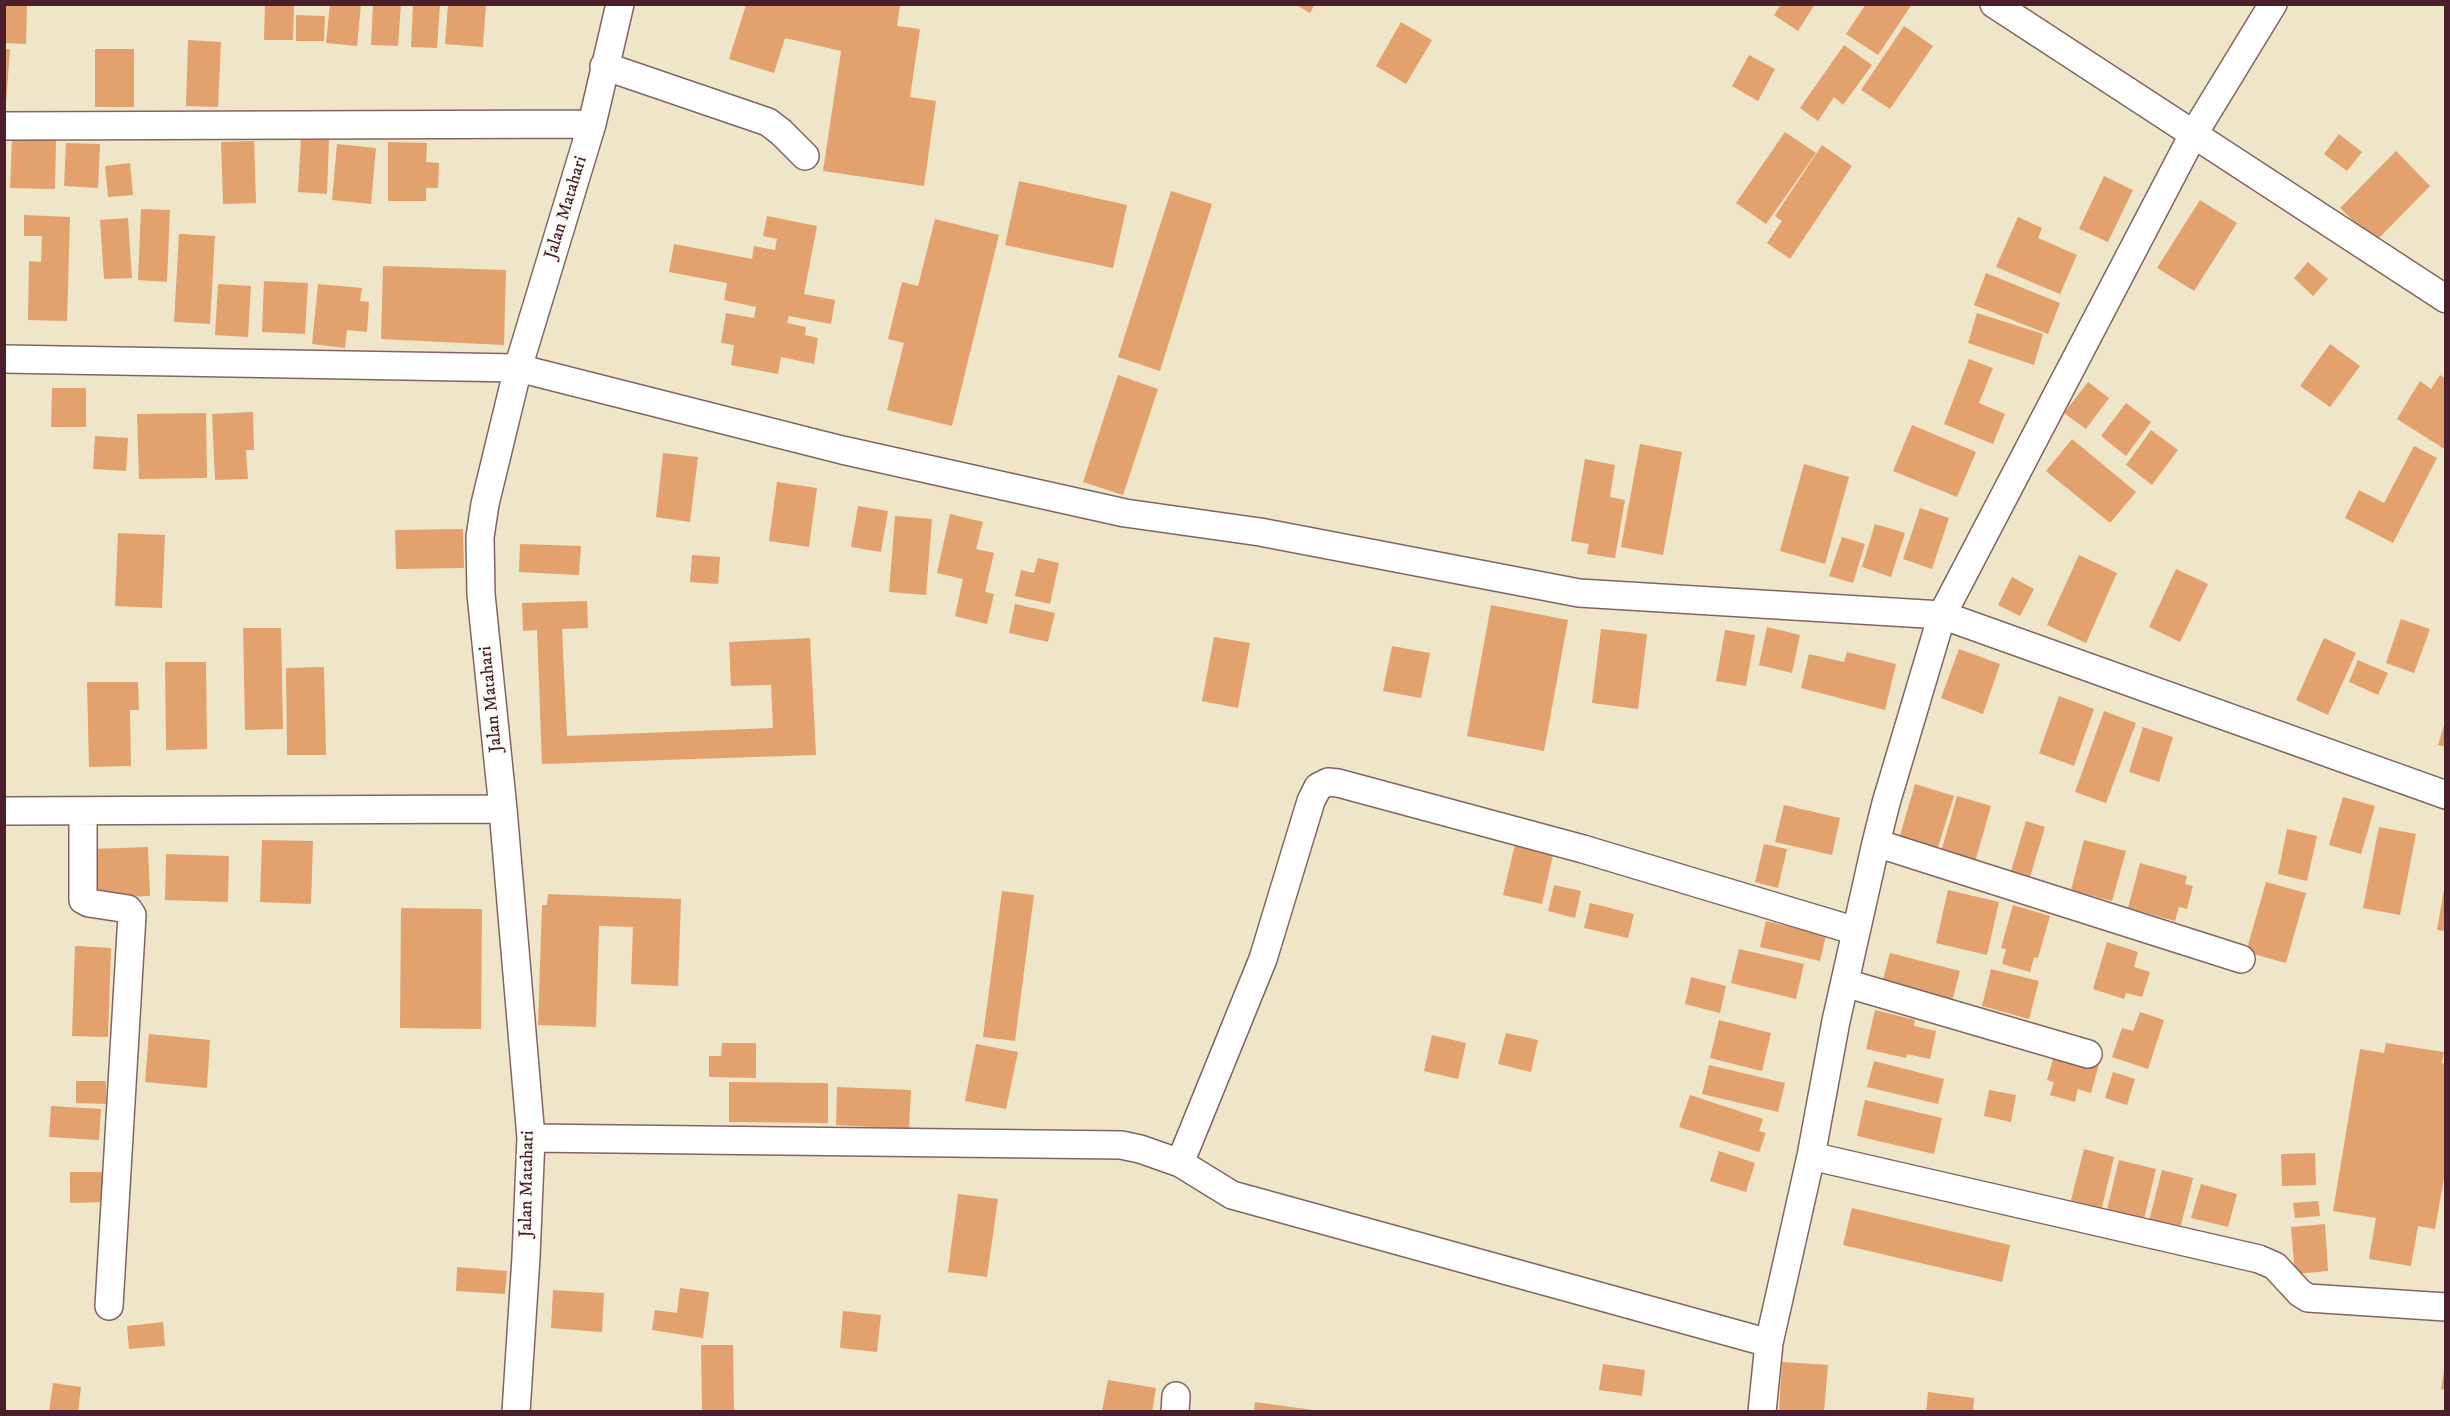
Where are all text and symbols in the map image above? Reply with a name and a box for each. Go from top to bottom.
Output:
street label: Jalan Matahari [541,154,593,262]
street label: Jalan Matahari [476,645,508,753]
street label: Jalan Matahari [516,1130,540,1238]

